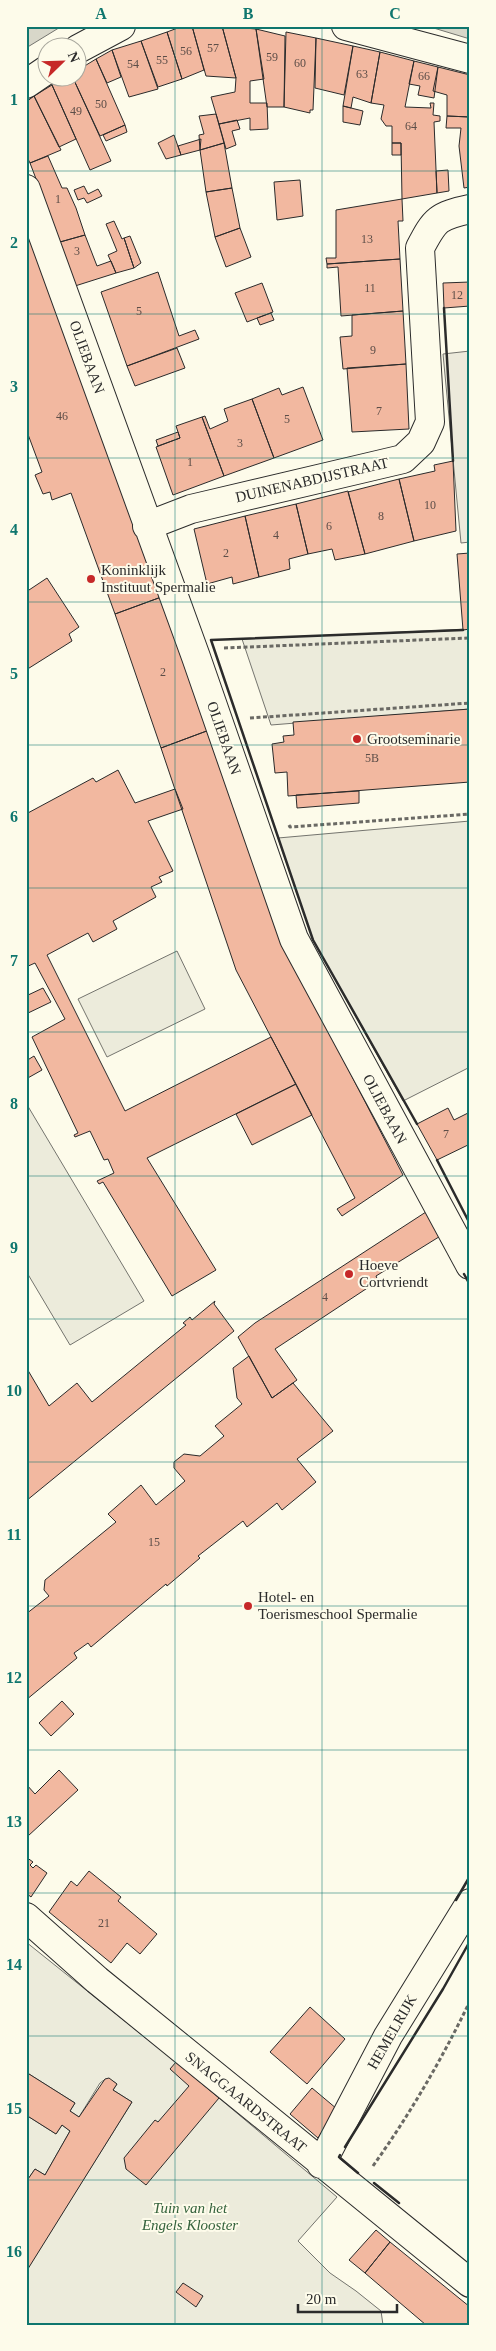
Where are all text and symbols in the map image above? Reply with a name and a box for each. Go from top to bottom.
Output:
text: A [95,5,107,22]
text: B [243,5,254,22]
text: C [389,5,401,22]
north arrow [38,38,88,88]
house number: 57 [207,41,219,55]
house number: 56 [180,44,192,58]
text: N [65,50,82,65]
house number: 59 [266,50,278,64]
house number: 55 [156,53,168,67]
house number: 60 [294,56,306,70]
house number: 54 [127,57,139,71]
house number: 63 [356,67,368,81]
house number: 66 [418,69,430,83]
text: 1 [10,91,18,108]
house number: 50 [95,97,107,111]
house number: 49 [70,104,82,118]
house number: 64 [405,119,417,133]
house number: 1 [55,192,61,206]
house number: 13 [361,232,373,246]
text: 2 [10,234,18,251]
house number: 3 [74,244,80,258]
house number: 11 [364,281,376,295]
house number: 12 [451,288,463,302]
house number: 5 [136,304,142,318]
street label: OLIEBAAN [66,318,108,396]
house number: 9 [370,343,376,357]
text: 3 [10,378,18,395]
house number: 7 [376,404,382,418]
house number: 46 [56,409,68,423]
house number: 5 [284,412,290,426]
house number: 3 [237,436,243,450]
house number: 1 [187,455,193,469]
street label: DUINENABDIJSTRAAT [234,455,390,505]
house number: 10 [424,498,436,512]
house number: 8 [378,509,384,523]
house number: 6 [326,519,332,533]
text: 4 [10,521,18,538]
house number: 4 [273,528,279,542]
house number: 2 [223,546,229,560]
place label: Koninklijk Instituut Spermalie [101,562,216,595]
marker: Koninklijk Instituut Spermalie [85,573,97,585]
text: 5 [10,665,18,682]
house number: 2 [160,665,166,679]
street label: OLIEBAAN [204,699,244,777]
place label: Grootseminarie [367,731,461,747]
marker: Grootseminarie [351,733,363,745]
house number: 5B [365,751,379,765]
text: 6 [10,808,18,825]
text: 7 [10,952,18,969]
street label: OLIEBAAN [360,1071,410,1147]
text: 8 [10,1095,18,1112]
house number: 7 [443,1127,449,1141]
text: 9 [10,1239,18,1256]
place label: Hoeve Cortvriendt [359,1257,429,1290]
marker: Hoeve Cortvriendt [343,1268,355,1280]
house number: 4 [322,1290,328,1304]
text: 10 [6,1382,22,1399]
text: 11 [6,1526,22,1543]
house number: 15 [148,1535,160,1549]
place label: Hotel- en Toerismeschool Spermalie [258,1589,418,1622]
marker: Hotel- en Toerismeschool Spermalie [242,1600,254,1612]
text: 12 [6,1669,22,1686]
text: 13 [6,1813,22,1830]
house number: 21 [98,1916,110,1930]
text: 14 [6,1956,22,1973]
street label: HEMELRIJK [364,1992,420,2072]
street label: SNAGGAARDSTRAAT [182,2048,310,2156]
text: 15 [6,2100,22,2117]
park label: Tuin van het Engels Klooster [141,2200,238,2233]
text: 16 [6,2243,22,2260]
scale bar [298,2281,397,2313]
text: 20 m [306,2291,337,2307]

